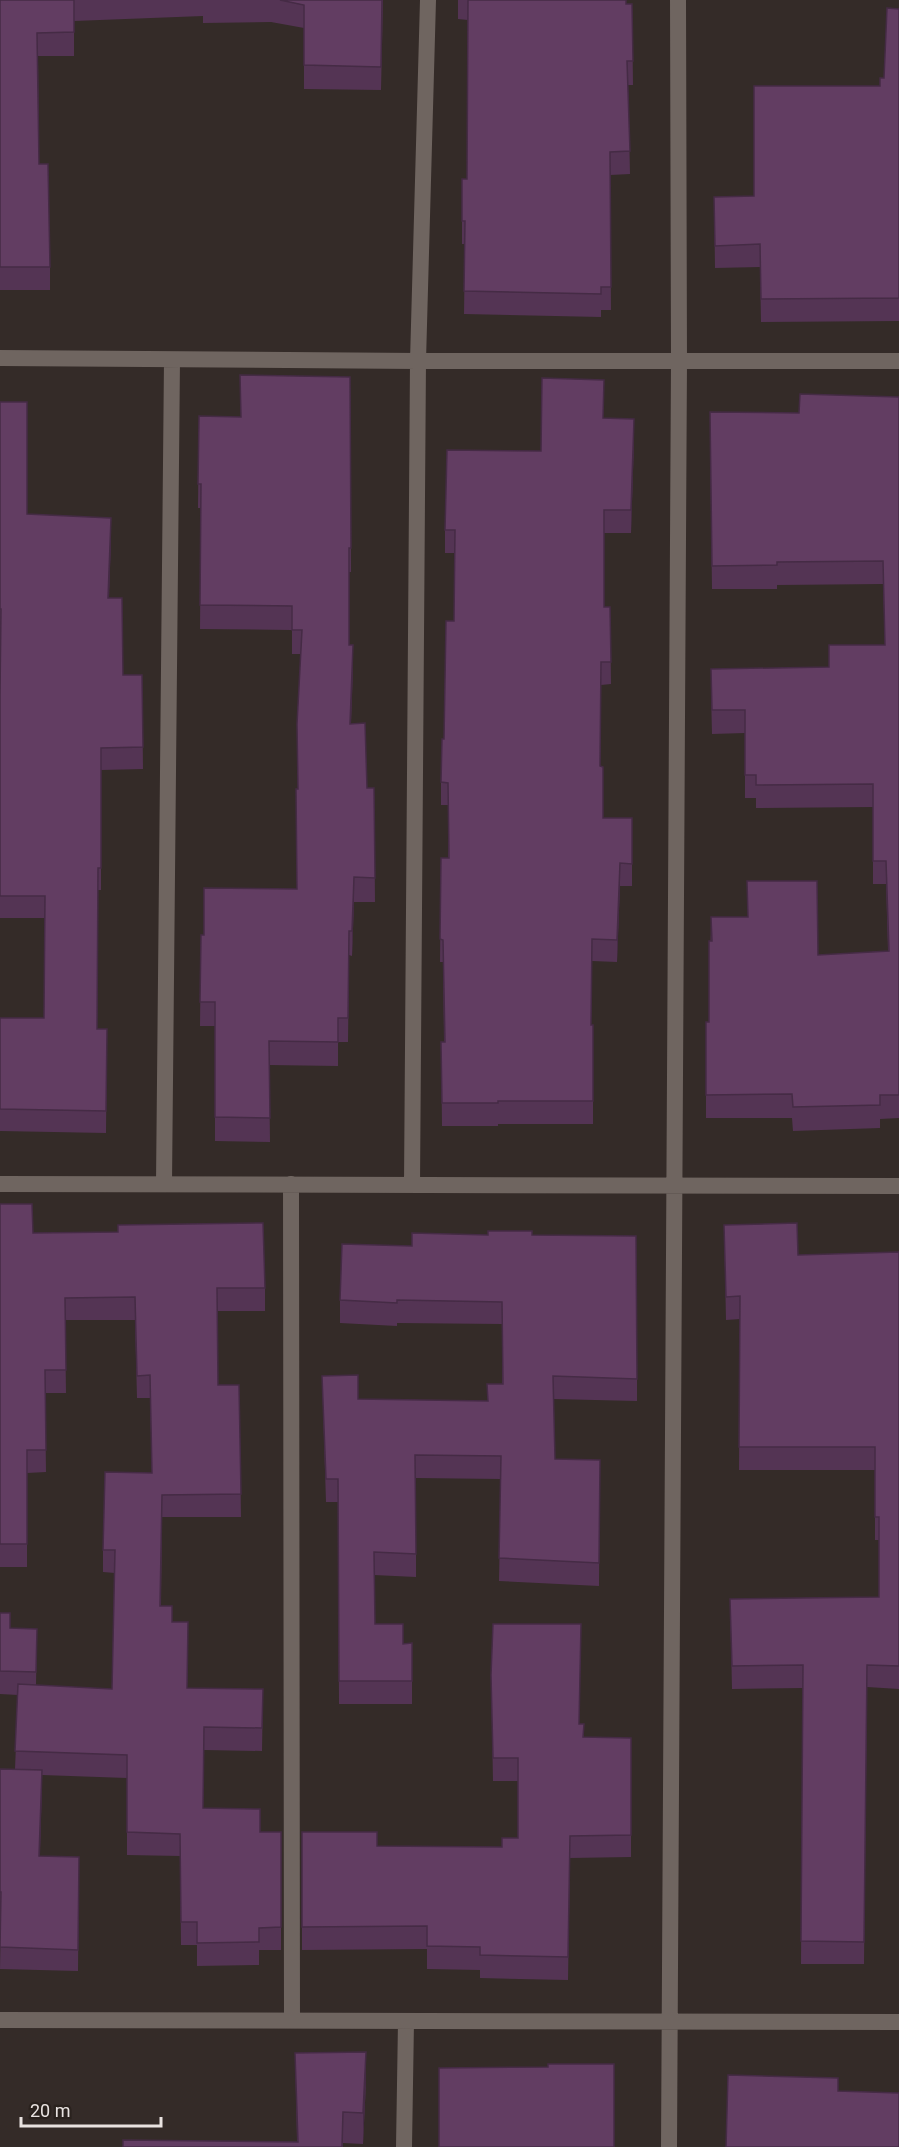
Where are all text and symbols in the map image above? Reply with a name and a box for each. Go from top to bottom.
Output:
scale bar [21,2090,160,2128]
text: 20 m [30,2100,70,2121]

